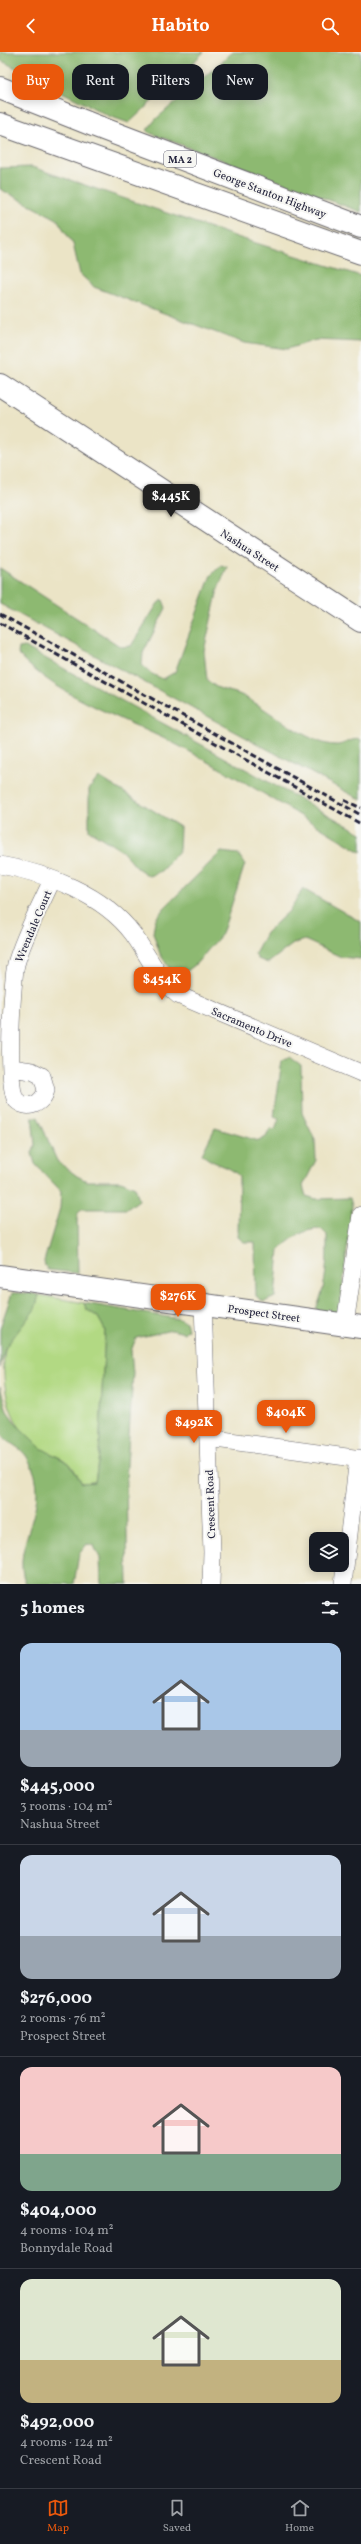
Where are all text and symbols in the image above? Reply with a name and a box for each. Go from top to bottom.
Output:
text: Habito [152,14,209,39]
icon: back [20,15,42,37]
icon: search [319,15,341,37]
chip: Buy [12,64,64,100]
chip: Rent [72,64,129,100]
chip: Filters [137,64,204,100]
chip: New [212,64,268,100]
road number: MA 2 [164,151,196,167]
street label: George Stanton Highway [211,166,328,223]
pin: $445K [143,484,199,518]
text: $445K [152,488,190,506]
street label: Nashua Street [217,527,282,576]
street label: Wrendale Court [12,888,56,965]
pin: $454K [134,967,190,1001]
text: $454K [143,971,181,989]
street label: Sacramento Drive [209,1005,294,1052]
pin: $276K [150,1284,206,1318]
text: $276K [160,1288,196,1306]
street label: Prospect Street [227,1302,301,1327]
pin: $404K [258,1400,314,1434]
text: $404K [266,1404,306,1422]
pin: $492K [166,1410,222,1444]
text: $492K [175,1414,213,1432]
street label: Crescent Road [203,1469,220,1539]
map controls [309,1532,349,1572]
button: layers [309,1532,349,1572]
text: 5 homes [20,1597,85,1620]
icon: filters [319,1597,341,1619]
icon: home [145,1669,217,1741]
text: $445,000 [20,1775,95,1798]
text: 3 rooms · 104 m² [20,1798,113,1816]
text: Nashua Street [20,1816,100,1834]
icon: home [145,1881,217,1953]
text: $276,000 [20,1987,92,2010]
text: 2 rooms · 76 m² [20,2010,105,2028]
text: Prospect Street [20,2028,106,2046]
icon: home [145,2093,217,2165]
text: $404,000 [20,2199,97,2222]
text: 4 rooms · 104 m² [20,2222,114,2240]
text: Bonnydale Road [20,2240,113,2258]
icon: home [145,2305,217,2377]
text: $492,000 [20,2411,94,2434]
text: 4 rooms · 124 m² [20,2434,113,2452]
text: Crescent Road [20,2452,102,2470]
tab: Map [47,2497,69,2536]
tab: Saved [163,2497,191,2536]
tab: Home [285,2497,314,2536]

